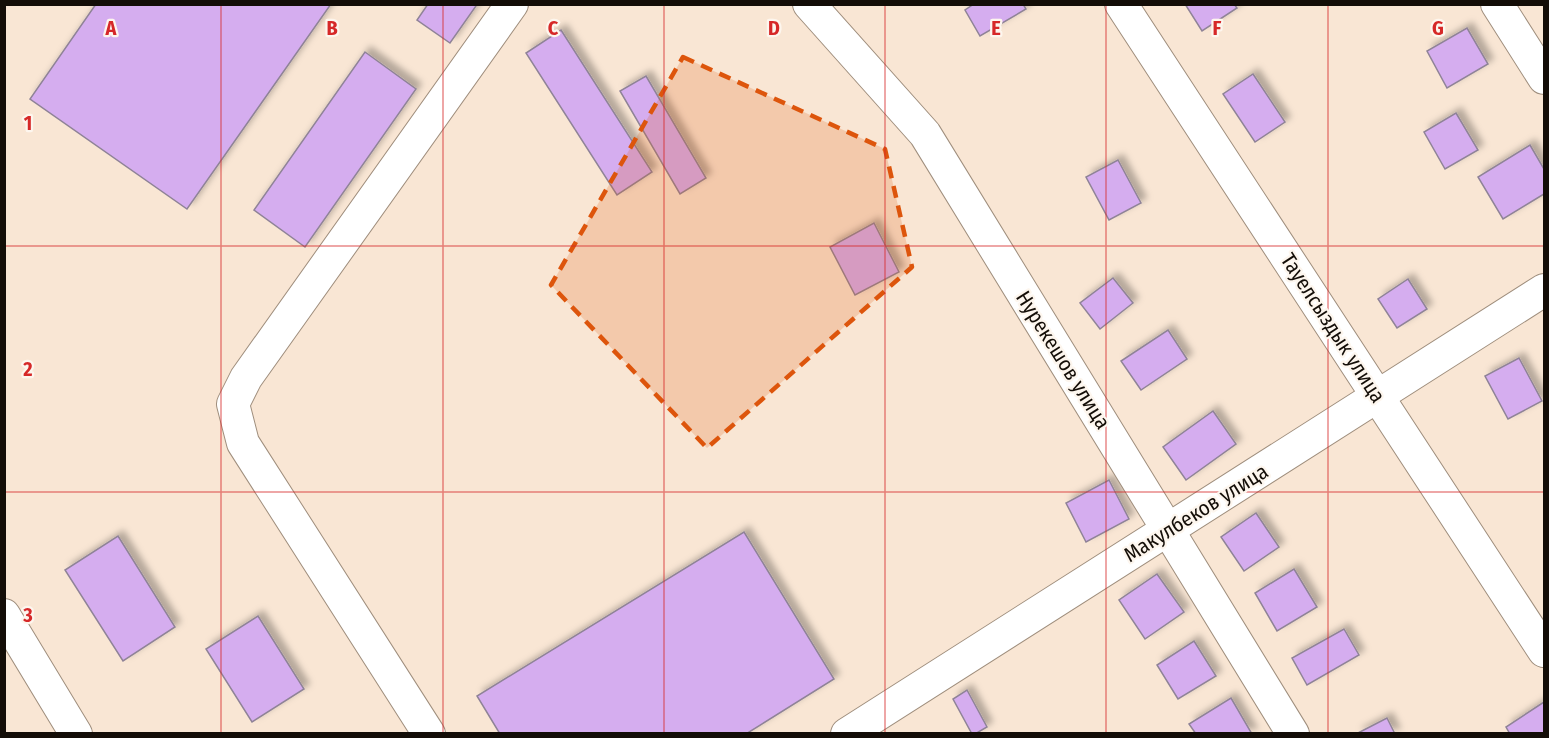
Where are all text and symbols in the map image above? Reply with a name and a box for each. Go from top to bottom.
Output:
text: A [105,16,118,40]
text: B [326,16,338,40]
text: C [548,16,559,40]
text: D [768,16,780,40]
text: E [991,16,1001,40]
text: F [1213,16,1222,40]
text: G [1432,16,1444,40]
text: 1 [24,111,32,135]
street label: Тауелсыздык улица [1275,248,1391,408]
street label: Нурекешов улица [1010,286,1116,434]
text: 2 [22,357,33,381]
street label: Макулбеков улица [1119,458,1273,568]
text: 3 [22,603,33,627]

